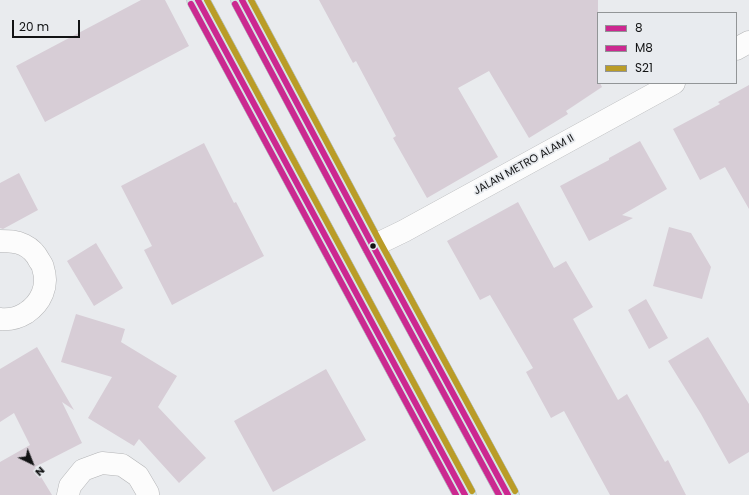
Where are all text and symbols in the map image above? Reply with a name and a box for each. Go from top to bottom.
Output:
scale bar [14,12,82,38]
legend [597,12,737,84]
text: 20 m [19,18,49,35]
text: 8 [635,19,643,36]
text: M8 [635,39,653,56]
text: S21 [635,59,653,76]
street label: JALAN METRO ALAM II [471,132,577,198]
unlabelled marker [368,241,378,251]
north arrow [12,443,52,483]
text: N [32,463,49,480]

